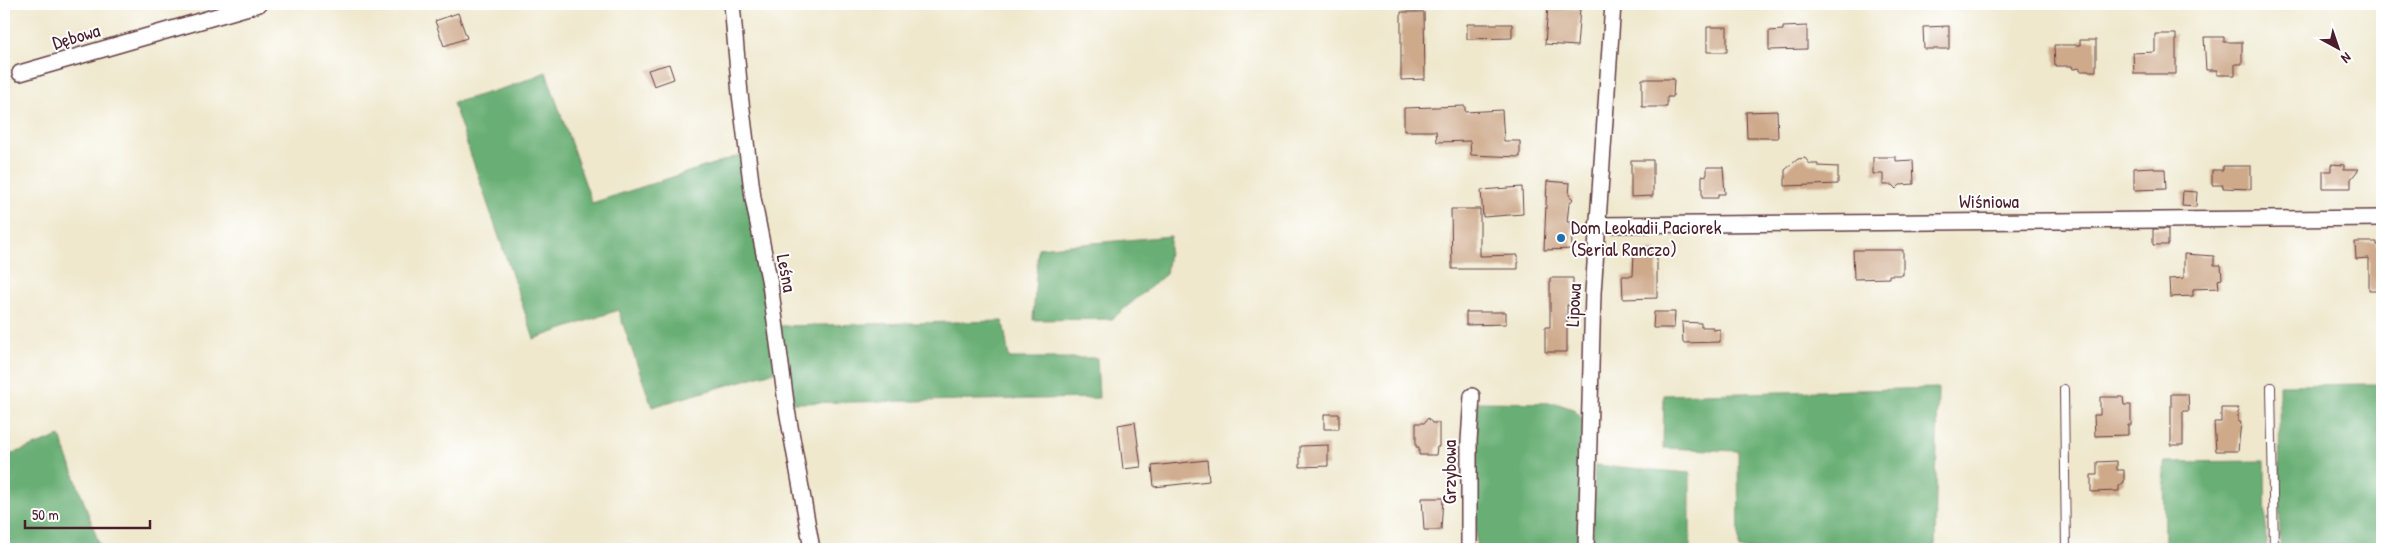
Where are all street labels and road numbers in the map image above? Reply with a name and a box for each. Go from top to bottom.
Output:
street label: Dębowa [49,17,103,55]
street label: Wiśniowa [1959,188,2020,214]
street label: Leśna [771,252,803,295]
street label: Lipowa [1559,282,1587,327]
street label: Grzybowa [1436,439,1462,504]

